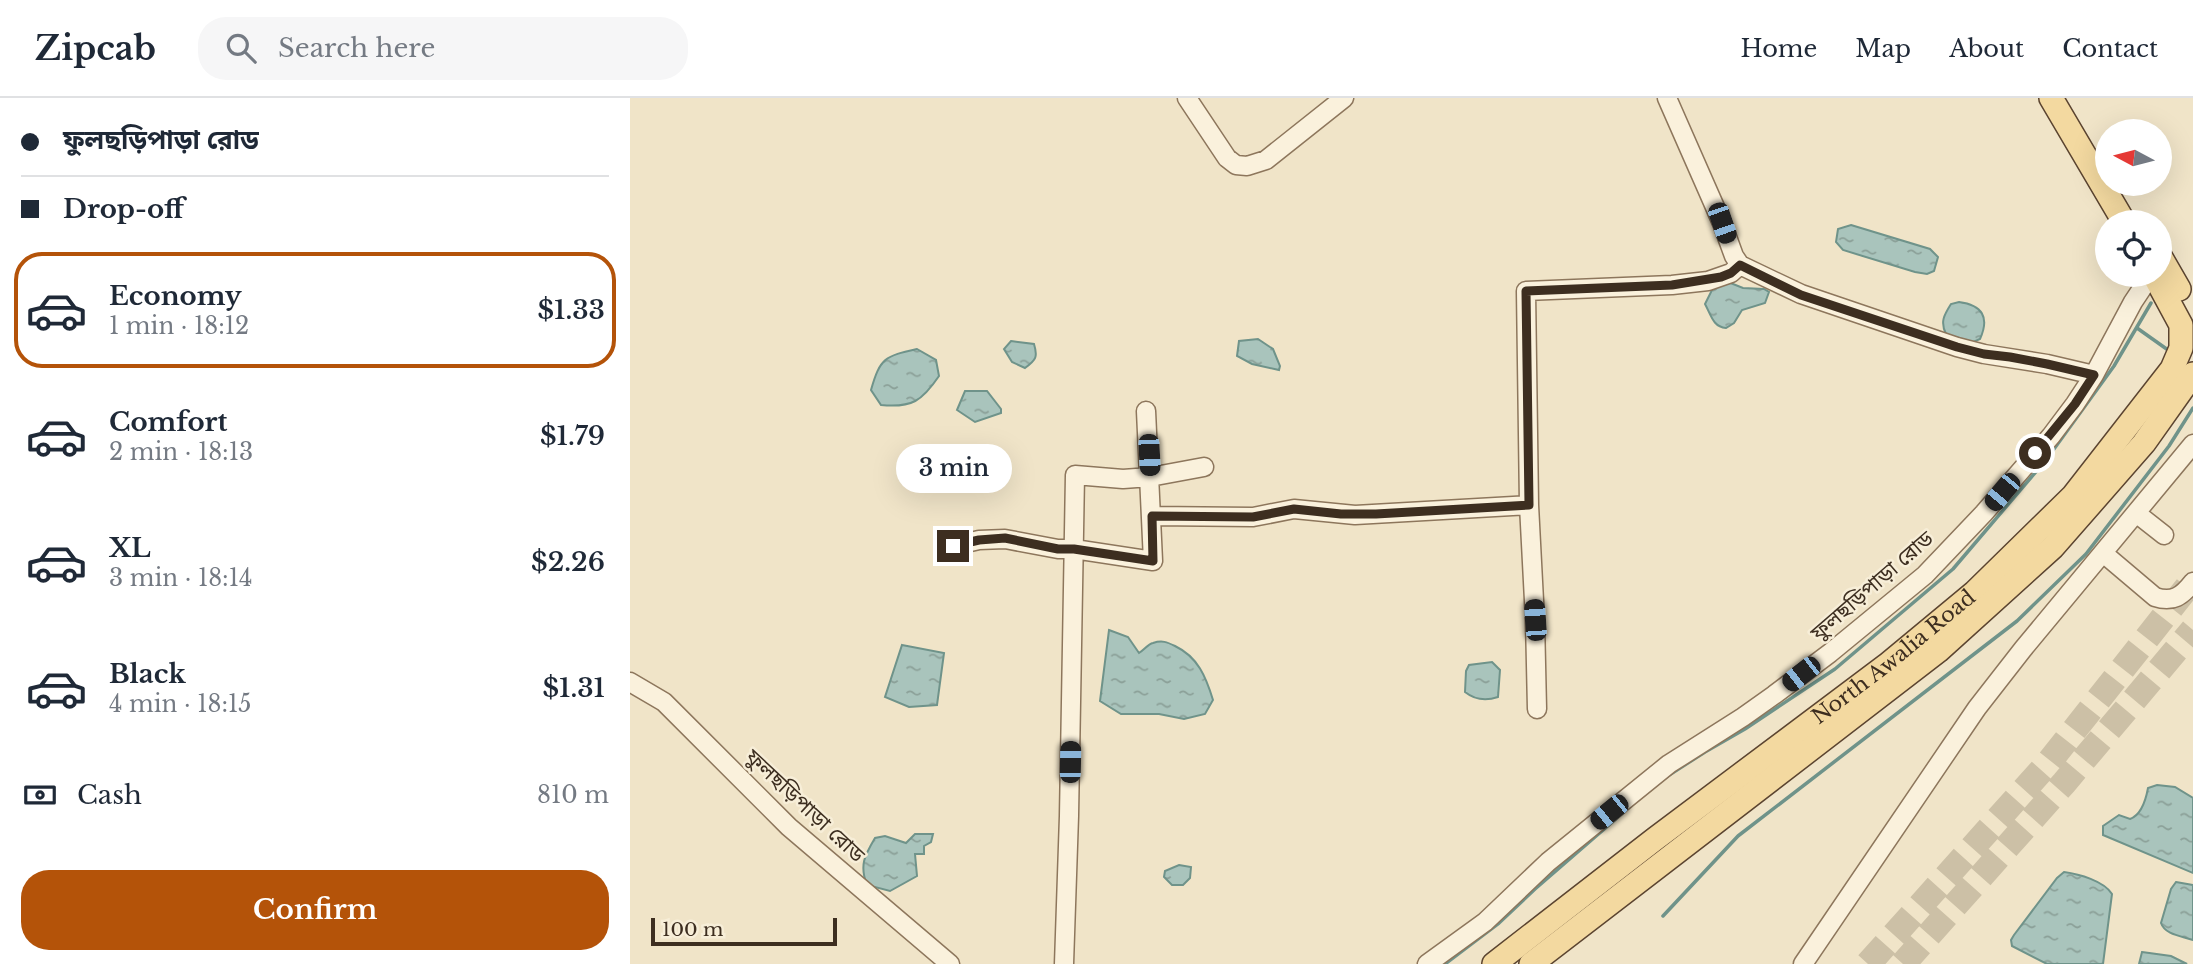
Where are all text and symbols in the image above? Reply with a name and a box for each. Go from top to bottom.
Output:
search box [198,17,688,80]
text: Zipcab [35,28,156,69]
icon: search [222,29,260,67]
text: Search here [278,32,435,64]
text: Home [1741,34,1817,63]
text: Map [1855,34,1911,63]
text: About [1949,34,2024,63]
text: Contact [2062,34,2158,63]
north arrow [2095,119,2172,196]
map controls [2095,119,2172,287]
text: ফুলছড়িপাড়া রোড [63,124,259,156]
text: Drop-off [63,193,184,225]
car [1706,200,1739,246]
button: locate [2095,210,2172,287]
icon: car [25,279,88,342]
text: Economy [109,280,242,312]
text: $1.33 [537,294,605,326]
text: 1 min · 18:12 [109,312,249,340]
icon: car [25,405,88,468]
text: Comfort [109,406,227,438]
text: $1.79 [540,420,605,452]
car [1138,433,1161,477]
route start [2019,437,2051,469]
text: 2 min · 18:13 [109,438,253,466]
callout: 3 min [895,444,1011,494]
text: 3 min [919,454,989,482]
car [1981,469,2024,515]
street label: ফুলছড়িপাড়া রোড [1805,525,1939,647]
route end [937,530,969,562]
icon: car [25,531,88,594]
text: XL [109,532,151,564]
text: $2.26 [531,546,605,578]
text: 3 min · 18:14 [109,564,252,592]
street label: North Awalia Road [1807,584,1981,730]
car [1524,598,1547,642]
car [1778,653,1825,695]
icon: car [25,657,88,720]
text: Black [109,658,186,690]
text: $1.31 [542,672,605,704]
text: 4 min · 18:15 [109,690,251,718]
car [1060,741,1081,783]
street label: ফুলছড়িপাড়া রোড [739,743,871,869]
icon: cash [21,776,59,814]
text: Cash [77,779,142,811]
text: 810 m [537,781,609,809]
car [1587,791,1632,833]
button: Confirm [21,870,609,950]
scale bar [651,915,836,947]
text: 100 m [662,918,723,941]

